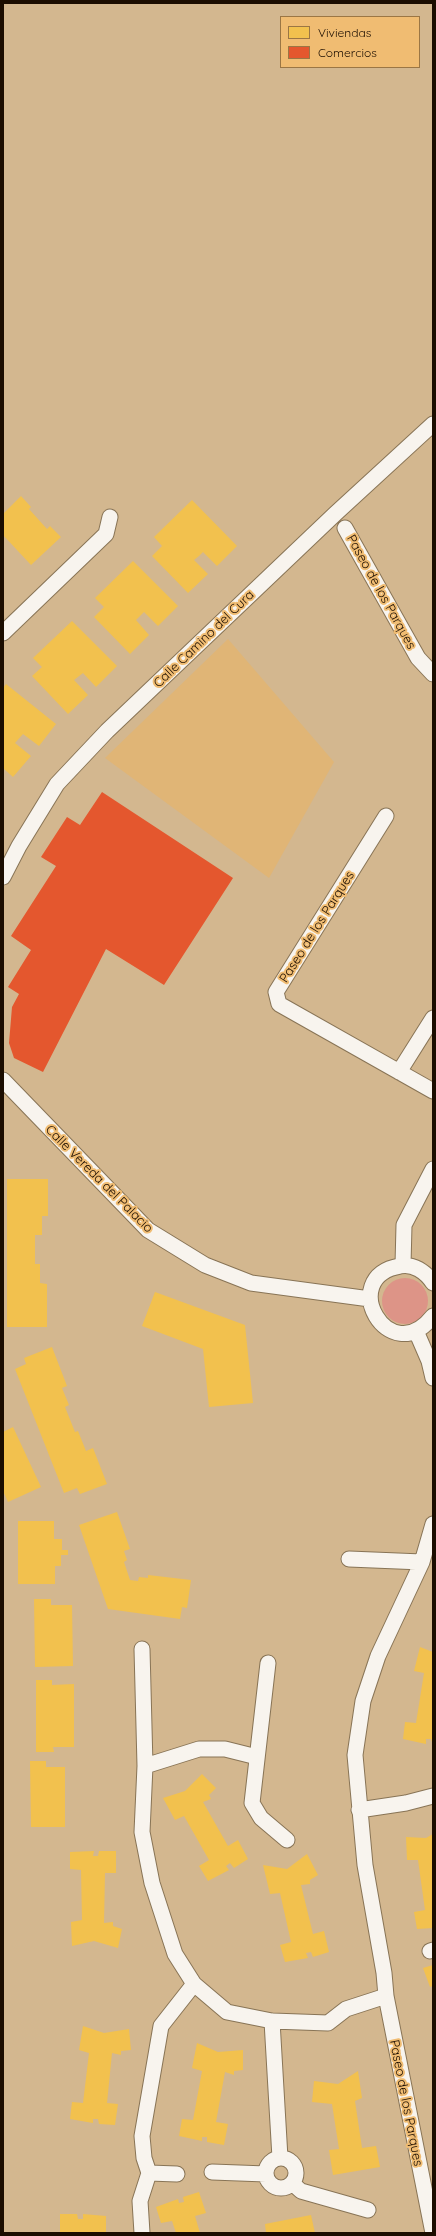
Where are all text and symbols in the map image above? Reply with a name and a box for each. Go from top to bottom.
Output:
legend [280,16,420,68]
text: Viviendas [318,25,371,40]
text: Comercios [318,45,377,60]
street label: Paseo de los Parques [343,532,419,652]
street label: Calle Camino del Cura [151,587,257,691]
street label: Paseo de los Parques [276,868,358,986]
street label: Calle Vereda del Palacio [42,1122,156,1236]
street label: Paseo de los Parques [386,2038,426,2168]

